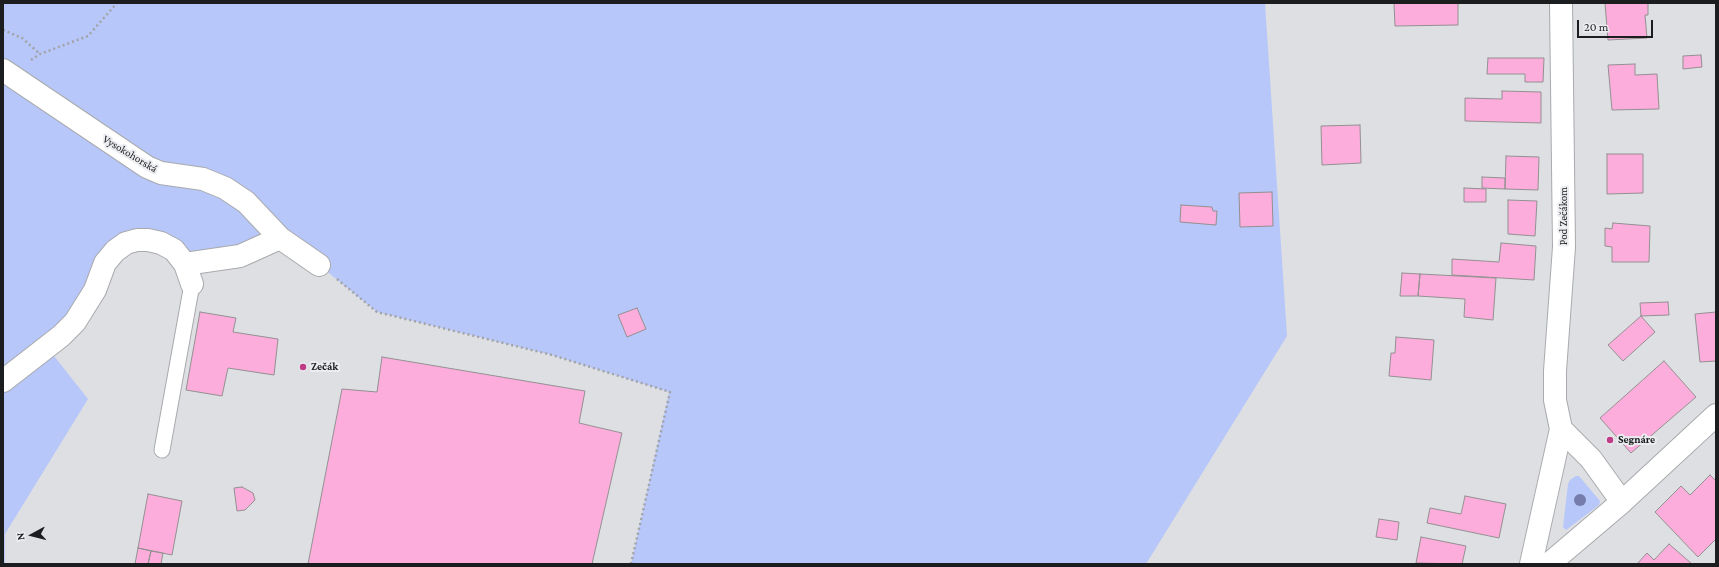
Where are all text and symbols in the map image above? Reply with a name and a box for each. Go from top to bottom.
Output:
scale bar [1579,12,1655,38]
text: 20 m [1584,20,1608,34]
street label: Vysokohorská [100,133,160,175]
street label: Pod Zečákom [1557,187,1571,245]
place label: Zečák [311,360,338,374]
marker: Zečák [298,362,308,372]
place label: Segnáre [1618,433,1655,447]
marker: Segnáre [1605,435,1615,445]
north arrow [12,515,52,555]
text: N [14,532,27,541]

